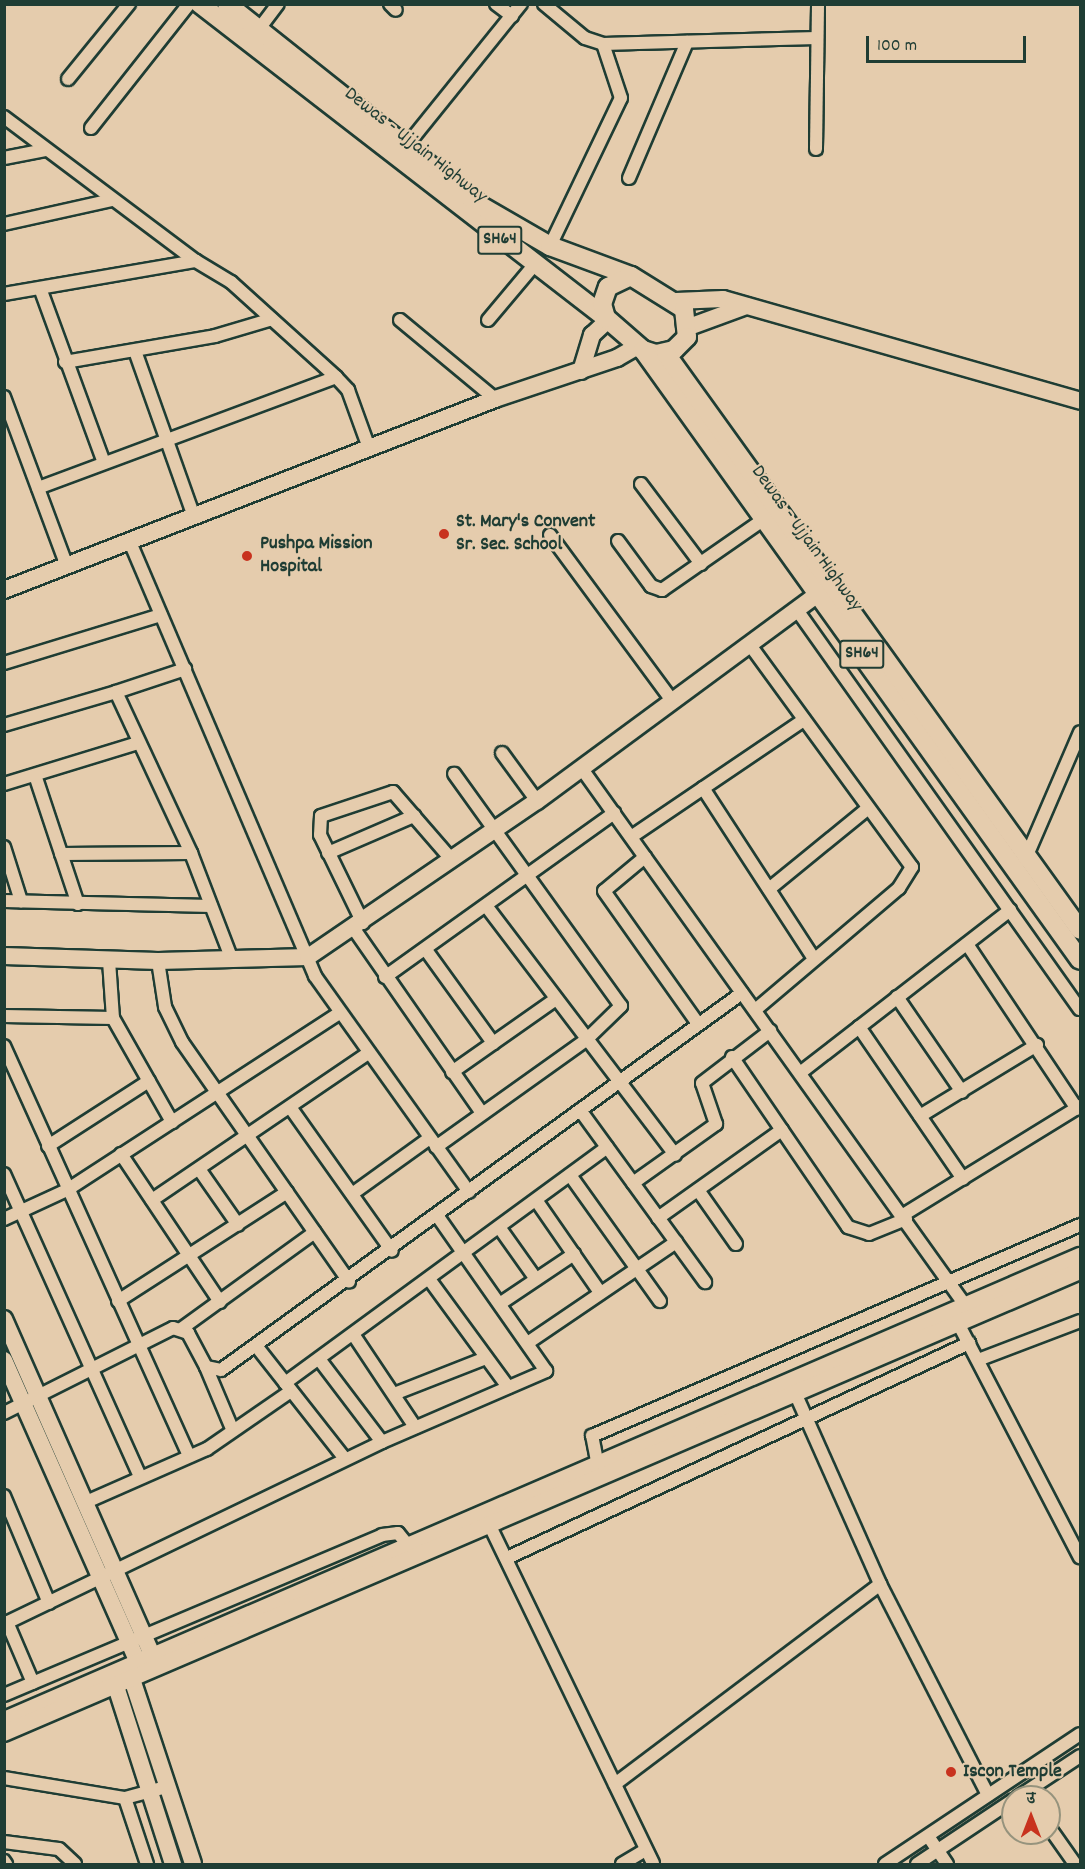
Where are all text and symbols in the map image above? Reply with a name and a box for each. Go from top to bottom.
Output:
scale bar [869,24,1030,62]
text: 100 m [877,34,917,59]
street label: Dewas - Ujjain Highway [339,83,491,209]
road number: SH64 [476,225,524,255]
street label: Dewas - Ujjain Highway [745,461,867,617]
place label: St. Mary's Convent Sr. Sec. School [456,510,595,557]
marker: St. Mary's Convent Sr. Sec. School [437,527,451,541]
place label: Pushpa Mission Hospital [260,532,372,579]
marker: Pushpa Mission Hospital [238,547,256,565]
road number: SH64 [838,639,886,669]
place label: Iscon Temple [963,1760,1062,1784]
marker: Iscon Temple [944,1765,958,1779]
north arrow [1001,1785,1061,1845]
text: उ [1026,1787,1036,1810]

